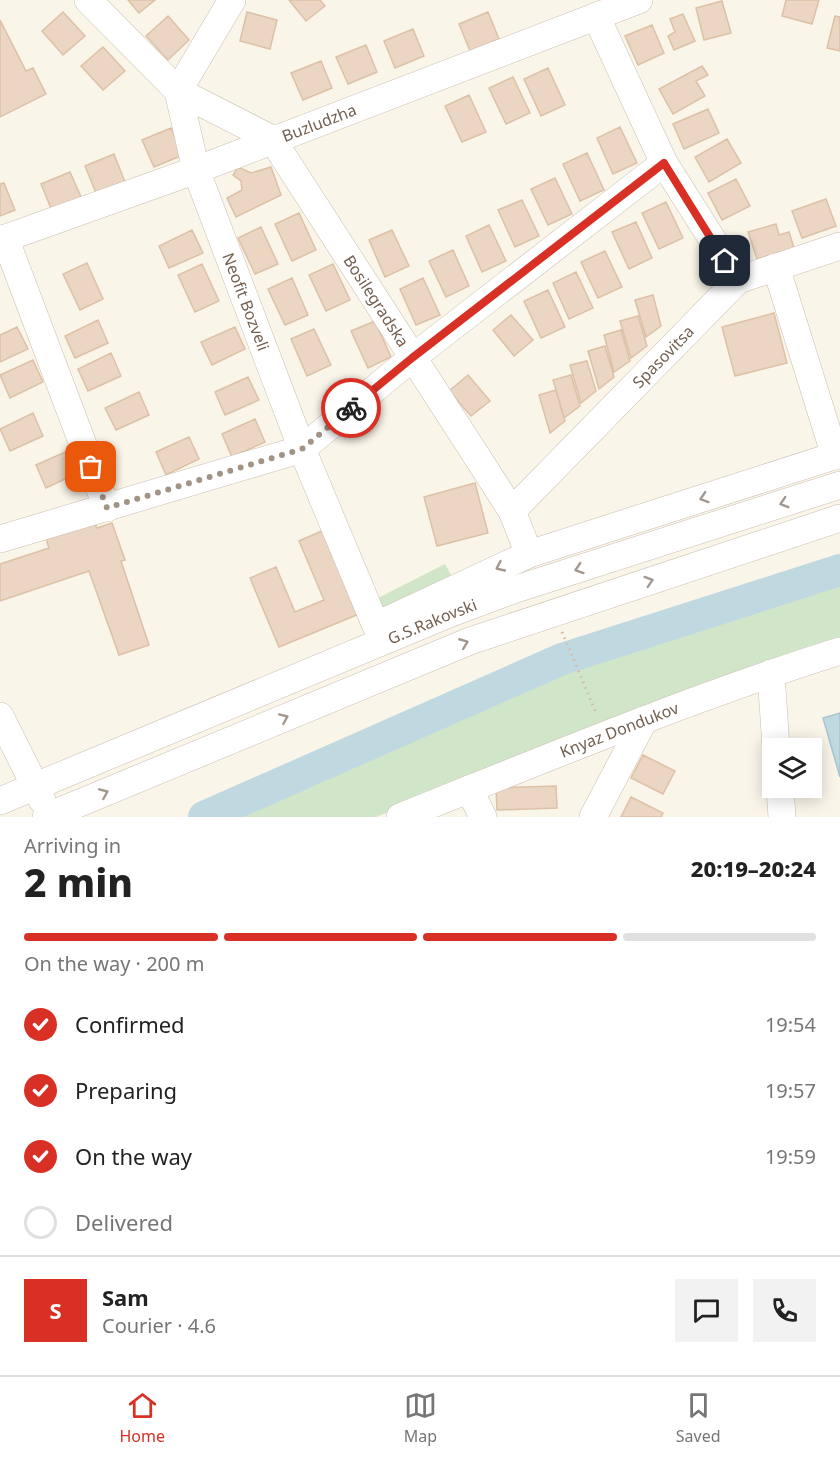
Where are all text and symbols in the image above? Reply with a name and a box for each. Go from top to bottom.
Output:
street label: Buzludzha [279,98,360,147]
pin [699,235,750,286]
icon: home [708,244,741,277]
street label: Neofit Bozveli [217,250,275,354]
street label: Bosilegradska [339,251,414,351]
street label: Spasovitsa [627,321,699,393]
courier [321,378,381,438]
icon: bike [335,392,368,425]
pin [65,441,116,492]
icon: bag [74,450,107,483]
one-way arrow [699,490,710,503]
one-way arrow [779,496,790,508]
one-way arrow [496,560,507,572]
one-way arrow [574,562,585,574]
one-way arrow [643,576,654,588]
street label: G.S.Rakovski [384,593,480,649]
one-way arrow [458,638,469,650]
street label: Knyaz Dondukov [557,696,683,763]
one-way arrow [278,713,289,725]
map controls [762,738,822,798]
button: layers [762,738,822,798]
one-way arrow [98,788,109,800]
text: Arriving in [24,832,121,859]
text: 20:19–20:24 [691,853,816,883]
text: 2 min [24,855,133,908]
text: On the way · 200 m [24,950,204,977]
icon: check [24,1008,57,1041]
text: Confirmed [75,1009,185,1039]
text: 19:54 [765,1011,816,1038]
icon: check [24,1074,57,1107]
text: Preparing [75,1075,177,1105]
text: 19:57 [765,1077,816,1104]
icon: check [24,1140,57,1173]
text: On the way [75,1141,192,1171]
text: 19:59 [765,1143,816,1170]
text: Delivered [75,1207,173,1237]
button: chat [675,1279,738,1342]
button: phone [753,1279,816,1342]
text: Sam [102,1282,149,1312]
text: S [49,1295,62,1325]
text: Courier · 4.6 [102,1312,216,1339]
tab: Home [119,1389,165,1447]
tab: Map [404,1389,437,1447]
tab: Saved [676,1389,721,1447]

